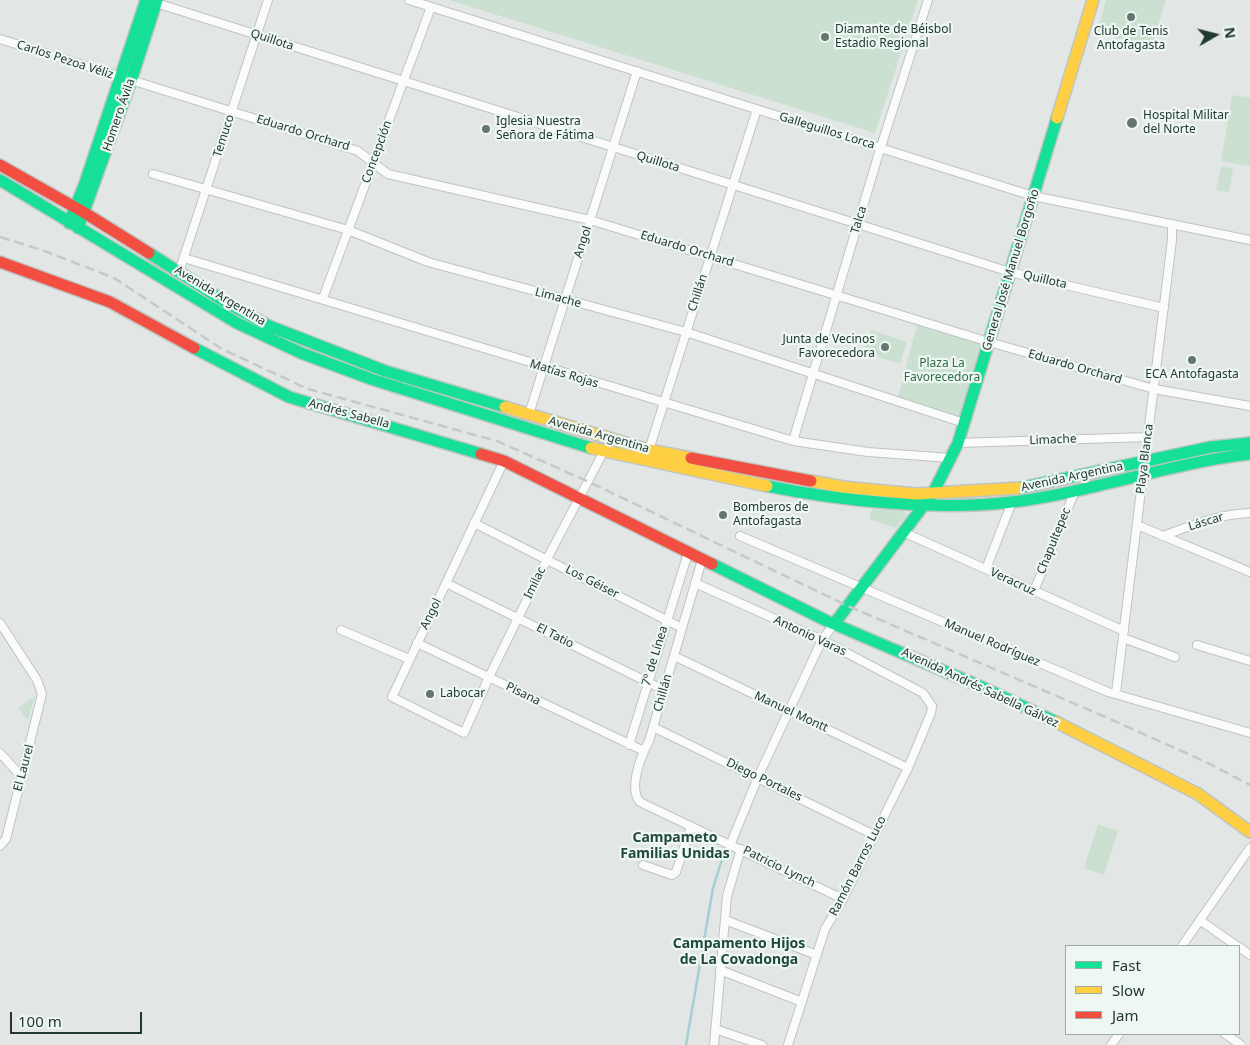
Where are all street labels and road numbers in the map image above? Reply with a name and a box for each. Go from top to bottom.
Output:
street label: Quillota [249,26,295,54]
street label: Carlos Pezoa Véliz [15,38,115,82]
street label: Homero Ávila [100,77,138,153]
street label: Galleguillos Lorca [777,110,877,152]
street label: Eduardo Orchard [255,112,351,154]
street label: Temuco [210,113,238,159]
street label: Concepción [359,119,395,185]
street label: Quillota [635,149,681,175]
street label: General José Manuel Borgoño [980,187,1042,353]
street label: Talca [848,204,870,236]
street label: Angol [571,224,595,260]
street label: Eduardo Orchard [639,228,735,270]
street label: Avenida Argentina [172,263,268,329]
street label: Quillota [1022,268,1068,292]
street label: Chillán [685,272,711,314]
street label: Limache [533,285,583,311]
street label: Eduardo Orchard [1027,347,1123,387]
street label: Matías Rojas [528,357,600,391]
street label: Andrés Sabella [307,396,391,432]
street label: Avenida Argentina [547,414,651,456]
street label: Playa Blanca [1134,423,1156,495]
street label: Limache [1029,432,1077,448]
street label: Avenida Argentina [1020,459,1124,495]
street label: Chapultepec [1034,506,1074,576]
street label: Láscar [1187,510,1225,534]
street label: Los Géiser [563,562,621,602]
street label: Imilac [521,565,549,601]
street label: Veracruz [988,565,1038,599]
street label: Angol [417,596,445,632]
street label: Antonio Varas [771,613,849,659]
street label: Manuel Rodríguez [942,616,1042,670]
street label: El Tatio [534,621,576,651]
street label: 7º de Línea [639,624,671,688]
street label: Avenida Andrés Sabella Gálvez [899,645,1061,731]
street label: Chillán [651,673,675,713]
street label: Pisana [503,679,543,709]
street label: Manuel Montt [752,689,830,735]
street label: El Laurel [11,743,37,793]
street label: Diego Portales [724,755,804,805]
street label: Ramón Barros Luco [827,814,889,918]
street label: Patricio Lynch [741,843,817,891]

